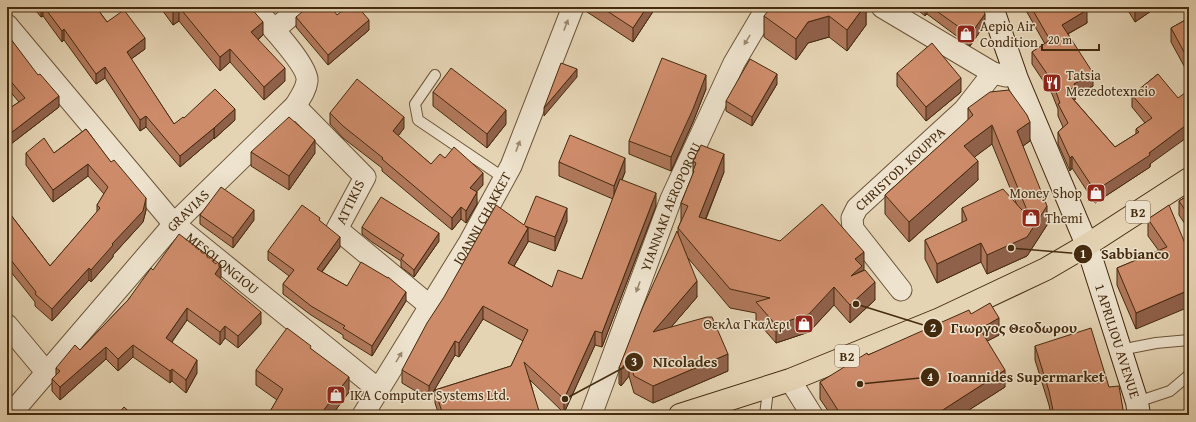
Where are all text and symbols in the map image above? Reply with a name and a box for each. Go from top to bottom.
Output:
place label: Aepio Air Condition [980,16,1038,52]
one-way arrow [563,19,569,31]
shop icon: Aepio Air Condition [955,23,977,45]
scale bar [1042,26,1099,52]
text: 20 m [1048,31,1072,48]
one-way arrow [743,35,751,45]
place label: Tatsia Mezedotexneio [1066,65,1155,101]
restaurant icon: Tatsia Mezedotexneio [1041,72,1063,94]
street label: CHRISTOD. KOUPPA [850,122,950,215]
street label: YIANNAKI AEROPOROU [635,139,706,274]
one-way arrow [516,140,522,152]
street label: IOANNI CHAKKET [448,168,516,269]
street label: ATTIKIS [331,176,369,228]
shop icon: Money Shop [1085,182,1107,204]
place label: Money Shop [1009,183,1082,203]
street label: GRAVIAS [162,185,214,236]
road number: B2 [1126,201,1150,223]
shop icon: Themi [1020,207,1042,229]
place label: Themi [1045,208,1083,228]
street label: MESOLONGIOU [182,227,263,299]
callout: Sabbianco [1073,240,1177,267]
text: Sabbianco [1101,243,1169,264]
text: 1 [1080,245,1086,262]
street label: 1 APRILIOU AVENUE [1090,281,1145,401]
one-way arrow [635,282,641,294]
shop icon: Θεκλα Γκαλερι [793,313,815,335]
place label: Θεκλα Γκαλερι [703,314,791,334]
callout: Γιωργος Θεοδωρου [923,315,1085,342]
text: Γιωργος Θεοδωρου [951,317,1077,338]
text: 2 [930,319,936,336]
road number: B2 [835,345,859,367]
callout: NIcolades [624,349,725,376]
one-way arrow [396,351,403,363]
text: NIcolades [653,351,717,372]
text: 3 [631,353,637,370]
callout: Ioannides Supermarket [920,363,1113,390]
text: Ioannides Supermarket [948,366,1105,387]
text: 4 [927,368,933,385]
shop icon: IKA Computer Systems Ltd. [325,384,347,406]
place label: IKA Computer Systems Ltd. [350,385,509,405]

